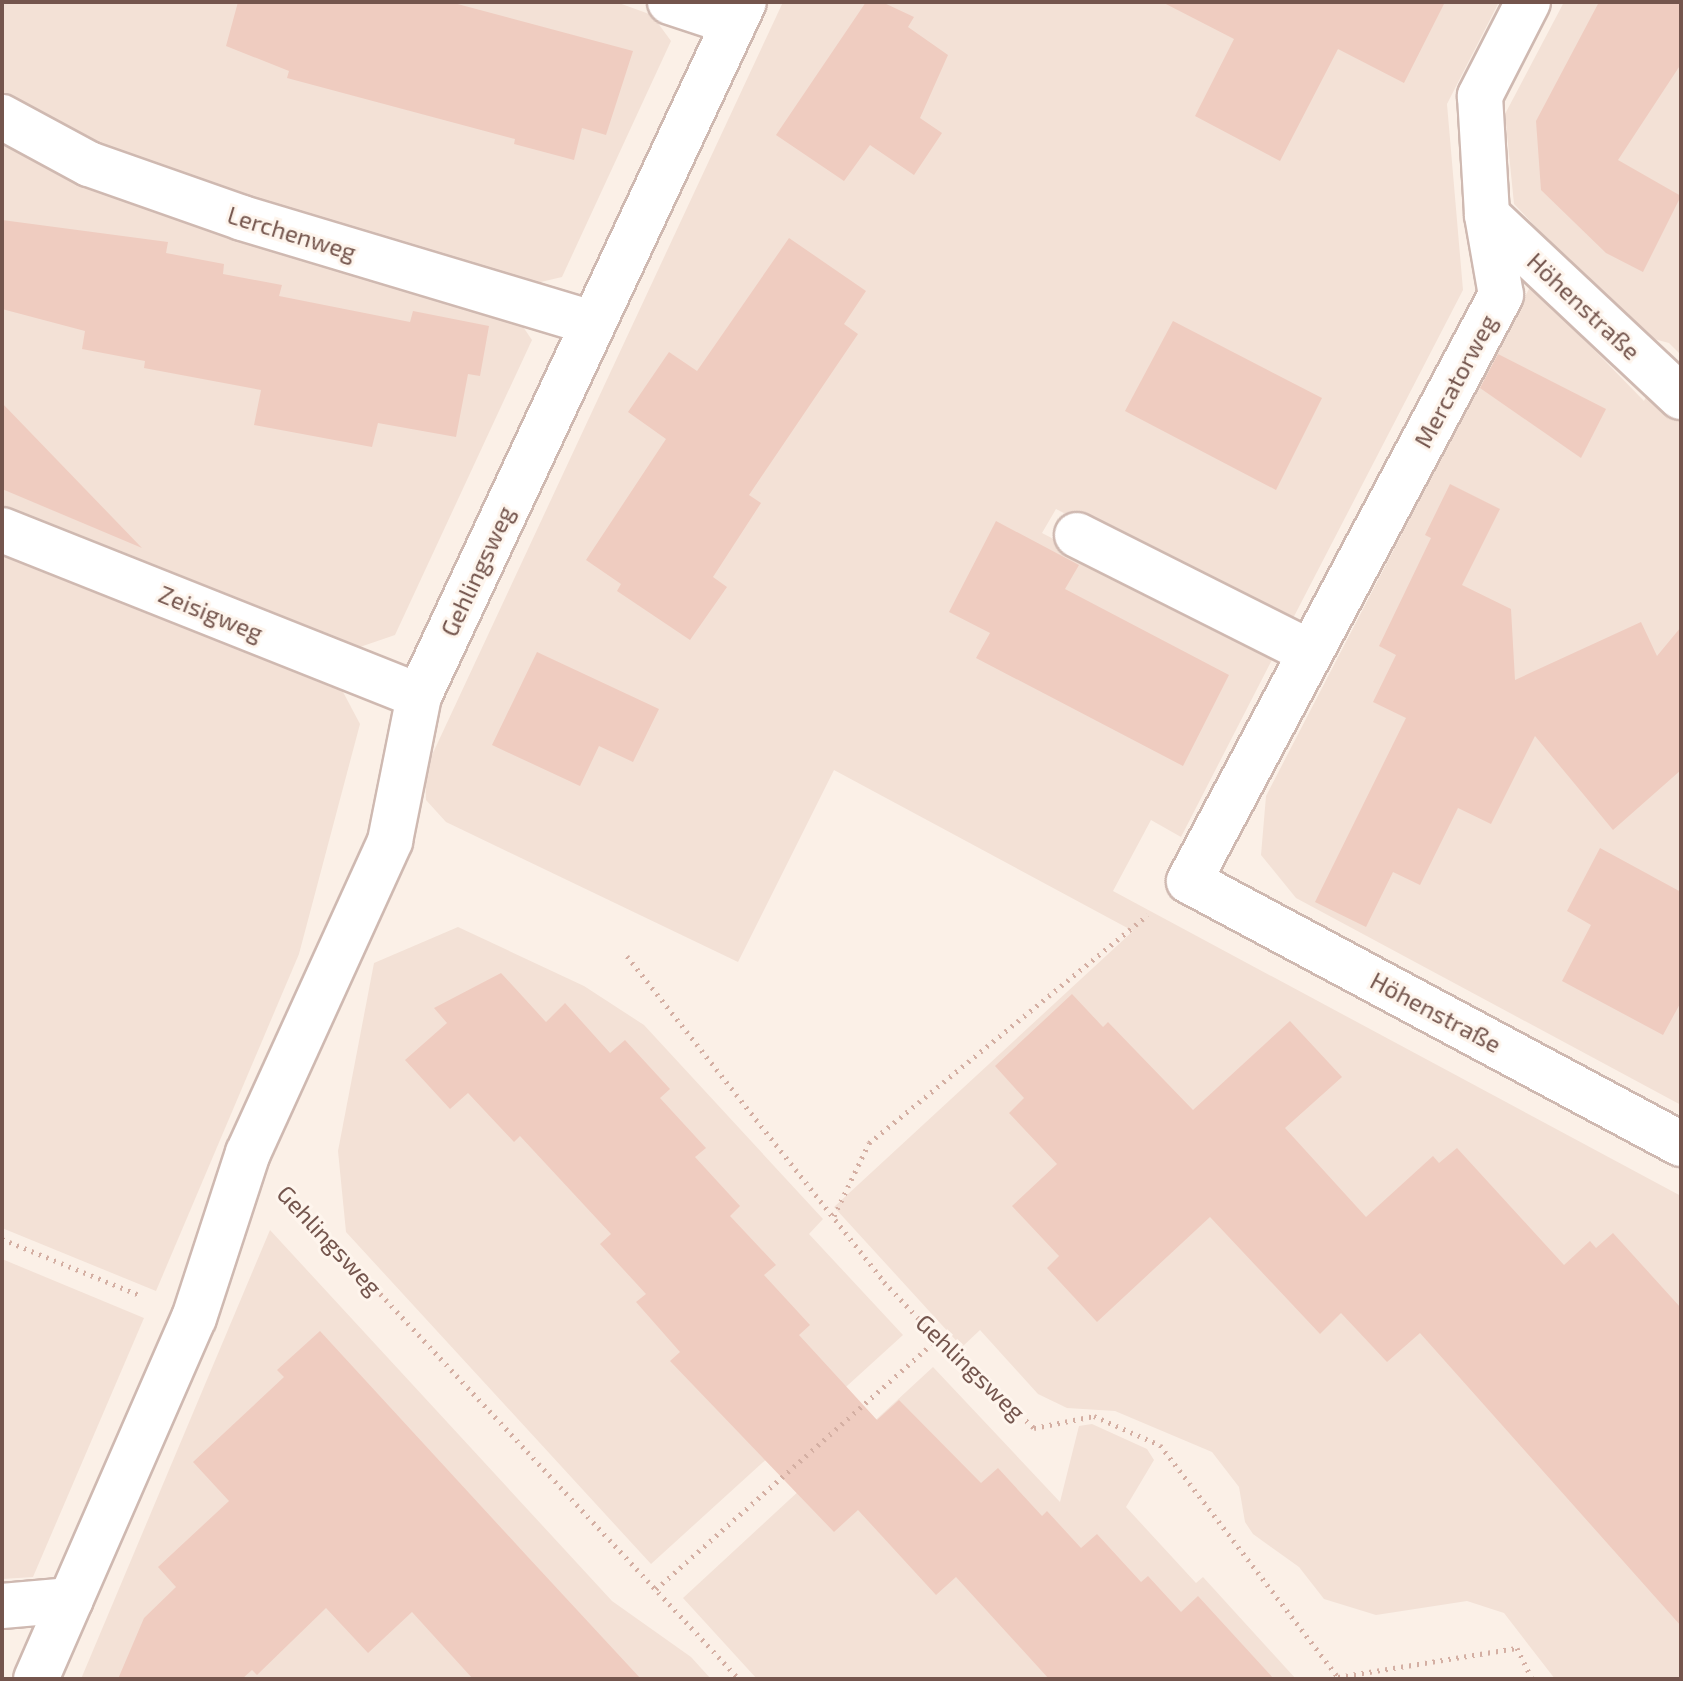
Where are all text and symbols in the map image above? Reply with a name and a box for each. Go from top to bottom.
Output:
street label: Lerchenweg [224,200,360,266]
street label: Höhenstraße [1522,246,1646,366]
street label: Mercatorweg [1408,310,1502,452]
street label: Gehlingsweg [434,501,520,641]
street label: Zeisigweg [155,579,267,647]
street label: Höhenstraße [1366,966,1506,1058]
street label: Gehlingsweg [272,1179,388,1301]
street label: Gehlingsweg [910,1308,1032,1426]

